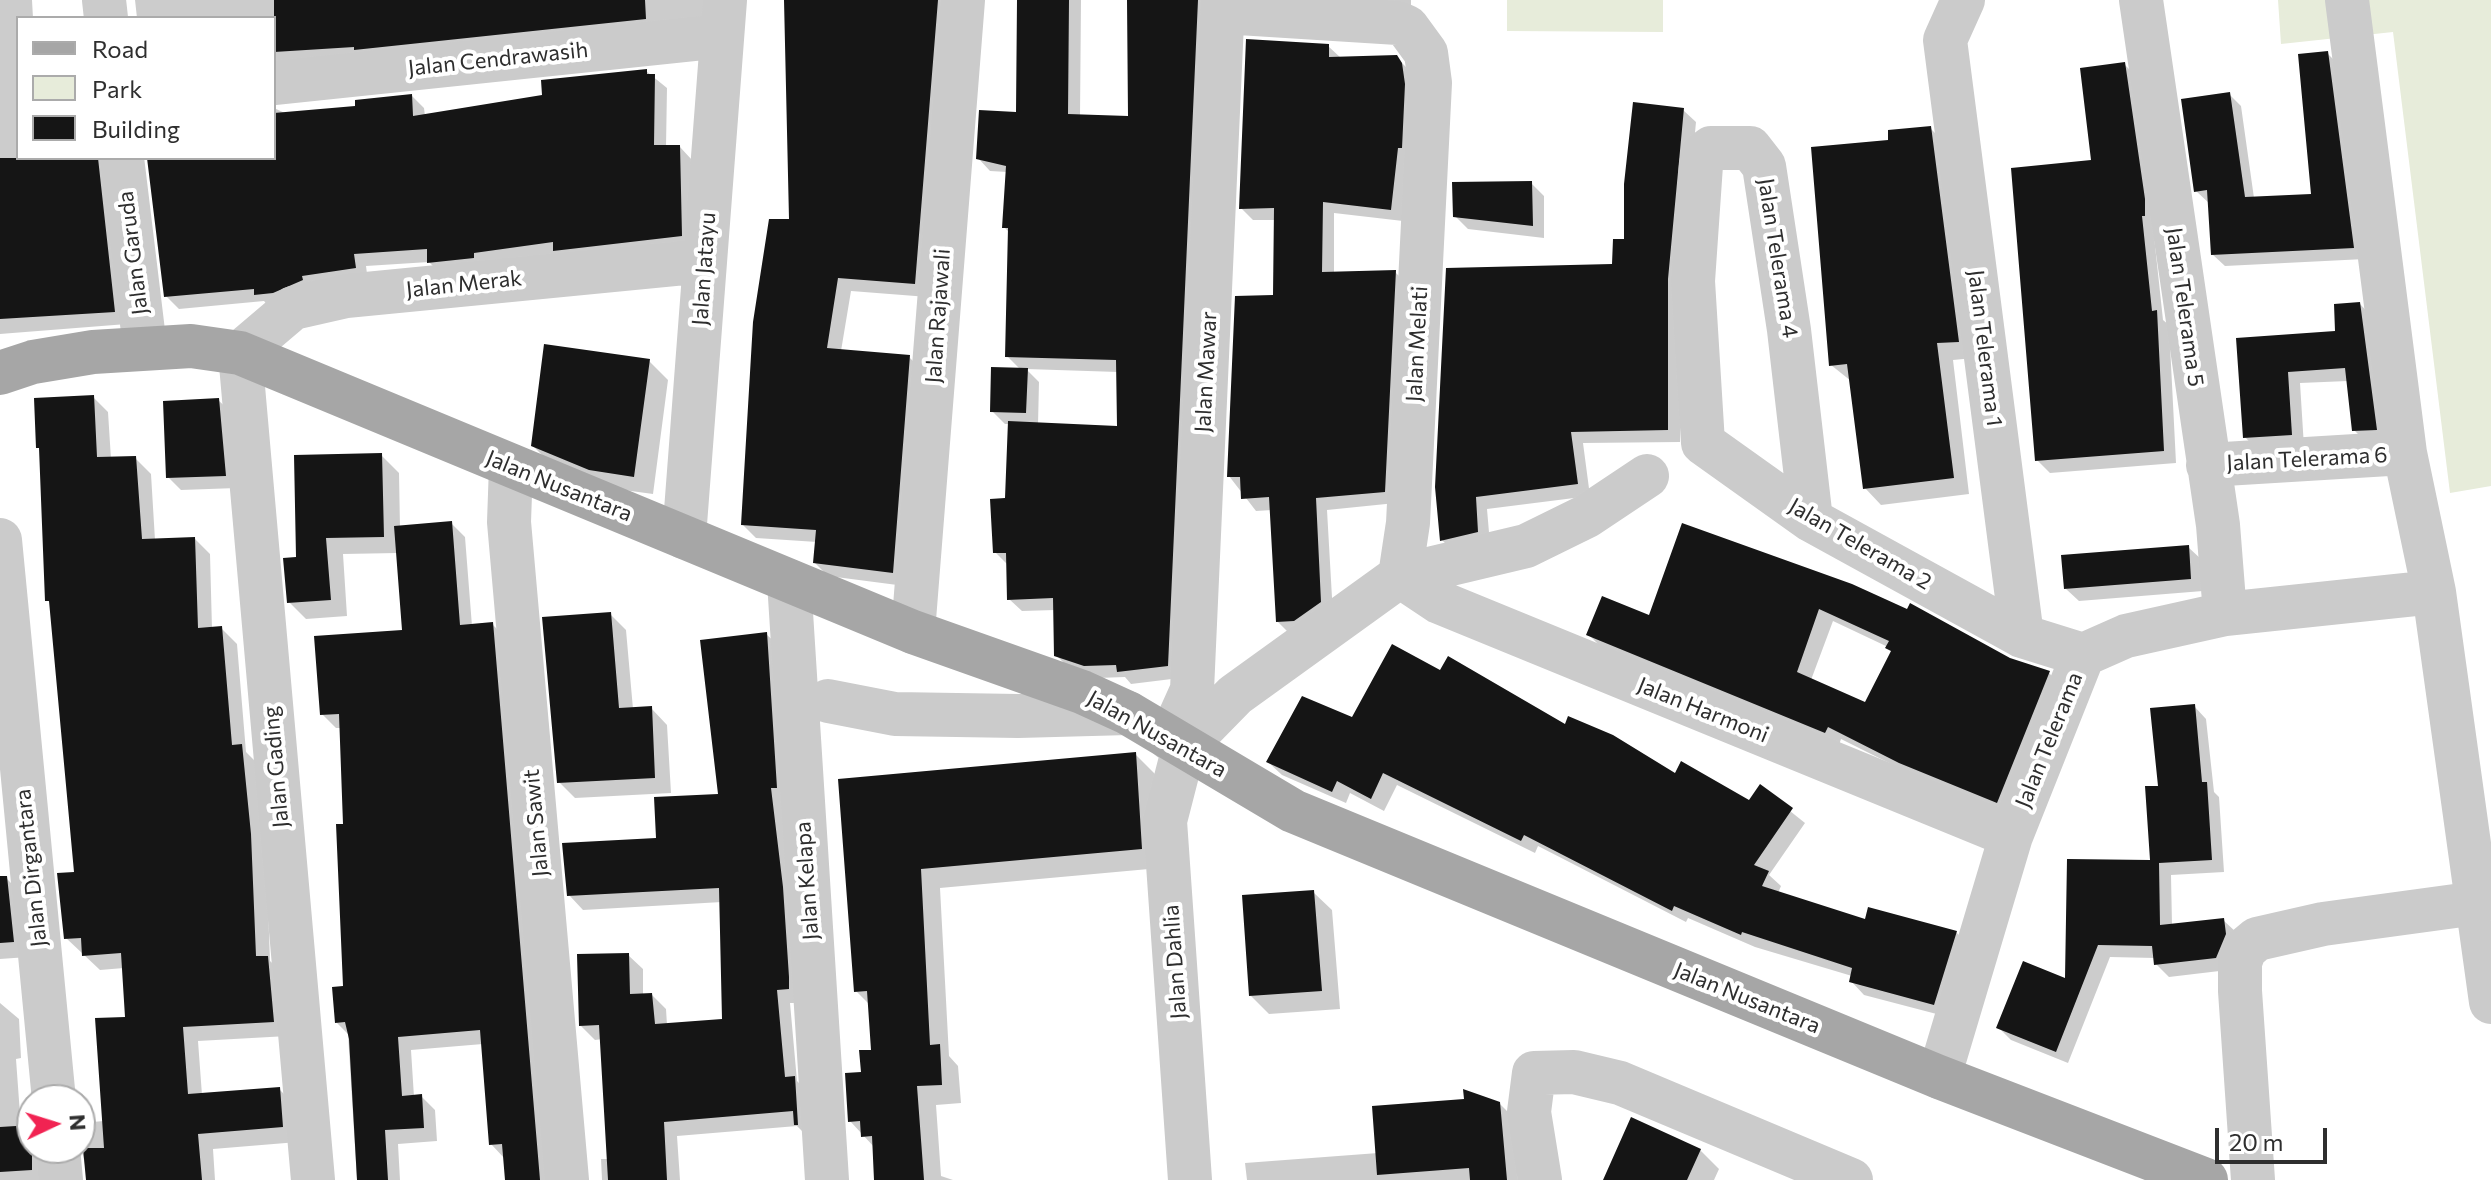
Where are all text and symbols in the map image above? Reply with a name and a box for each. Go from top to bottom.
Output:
legend [16,16,276,160]
text: Road [92,34,148,63]
street label: Jalan Cendrawasih [407,36,589,82]
text: Park [92,74,142,103]
text: Building [92,114,180,143]
street label: Jalan Telerama 4 [1752,176,1804,340]
street label: Jalan Garuda [112,189,154,317]
street label: Jalan Jatayu [687,211,721,327]
street label: Jalan Telerama 5 [2161,226,2209,388]
street label: Jalan Rajawali [920,248,956,384]
street label: Jalan Merak [405,265,523,303]
street label: Jalan Telerama 1 [1962,268,2008,428]
street label: Jalan Melati [1401,285,1433,403]
street label: Jalan Mawar [1190,311,1222,433]
street label: Jalan Telerama 6 [2226,442,2388,476]
street label: Jalan Nusantara [482,445,636,527]
street label: Jalan Telerama 2 [1784,493,1936,595]
street label: Jalan Telerama [2010,668,2088,812]
street label: Jalan Harmoni [1634,672,1772,748]
street label: Jalan Nusantara [1083,685,1231,783]
street label: Jalan Gading [258,705,294,829]
street label: Jalan Sawit [518,768,554,878]
street label: Jalan Dirgantara [10,788,52,948]
street label: Jalan Kelapa [790,821,824,941]
street label: Jalan Dahlia [1158,904,1192,1020]
street label: Jalan Nusantara [1670,957,1824,1039]
north arrow [16,1084,96,1164]
scale bar [2219,1112,2331,1162]
text: N [64,1113,92,1132]
text: 20 m [2229,1127,2283,1156]

